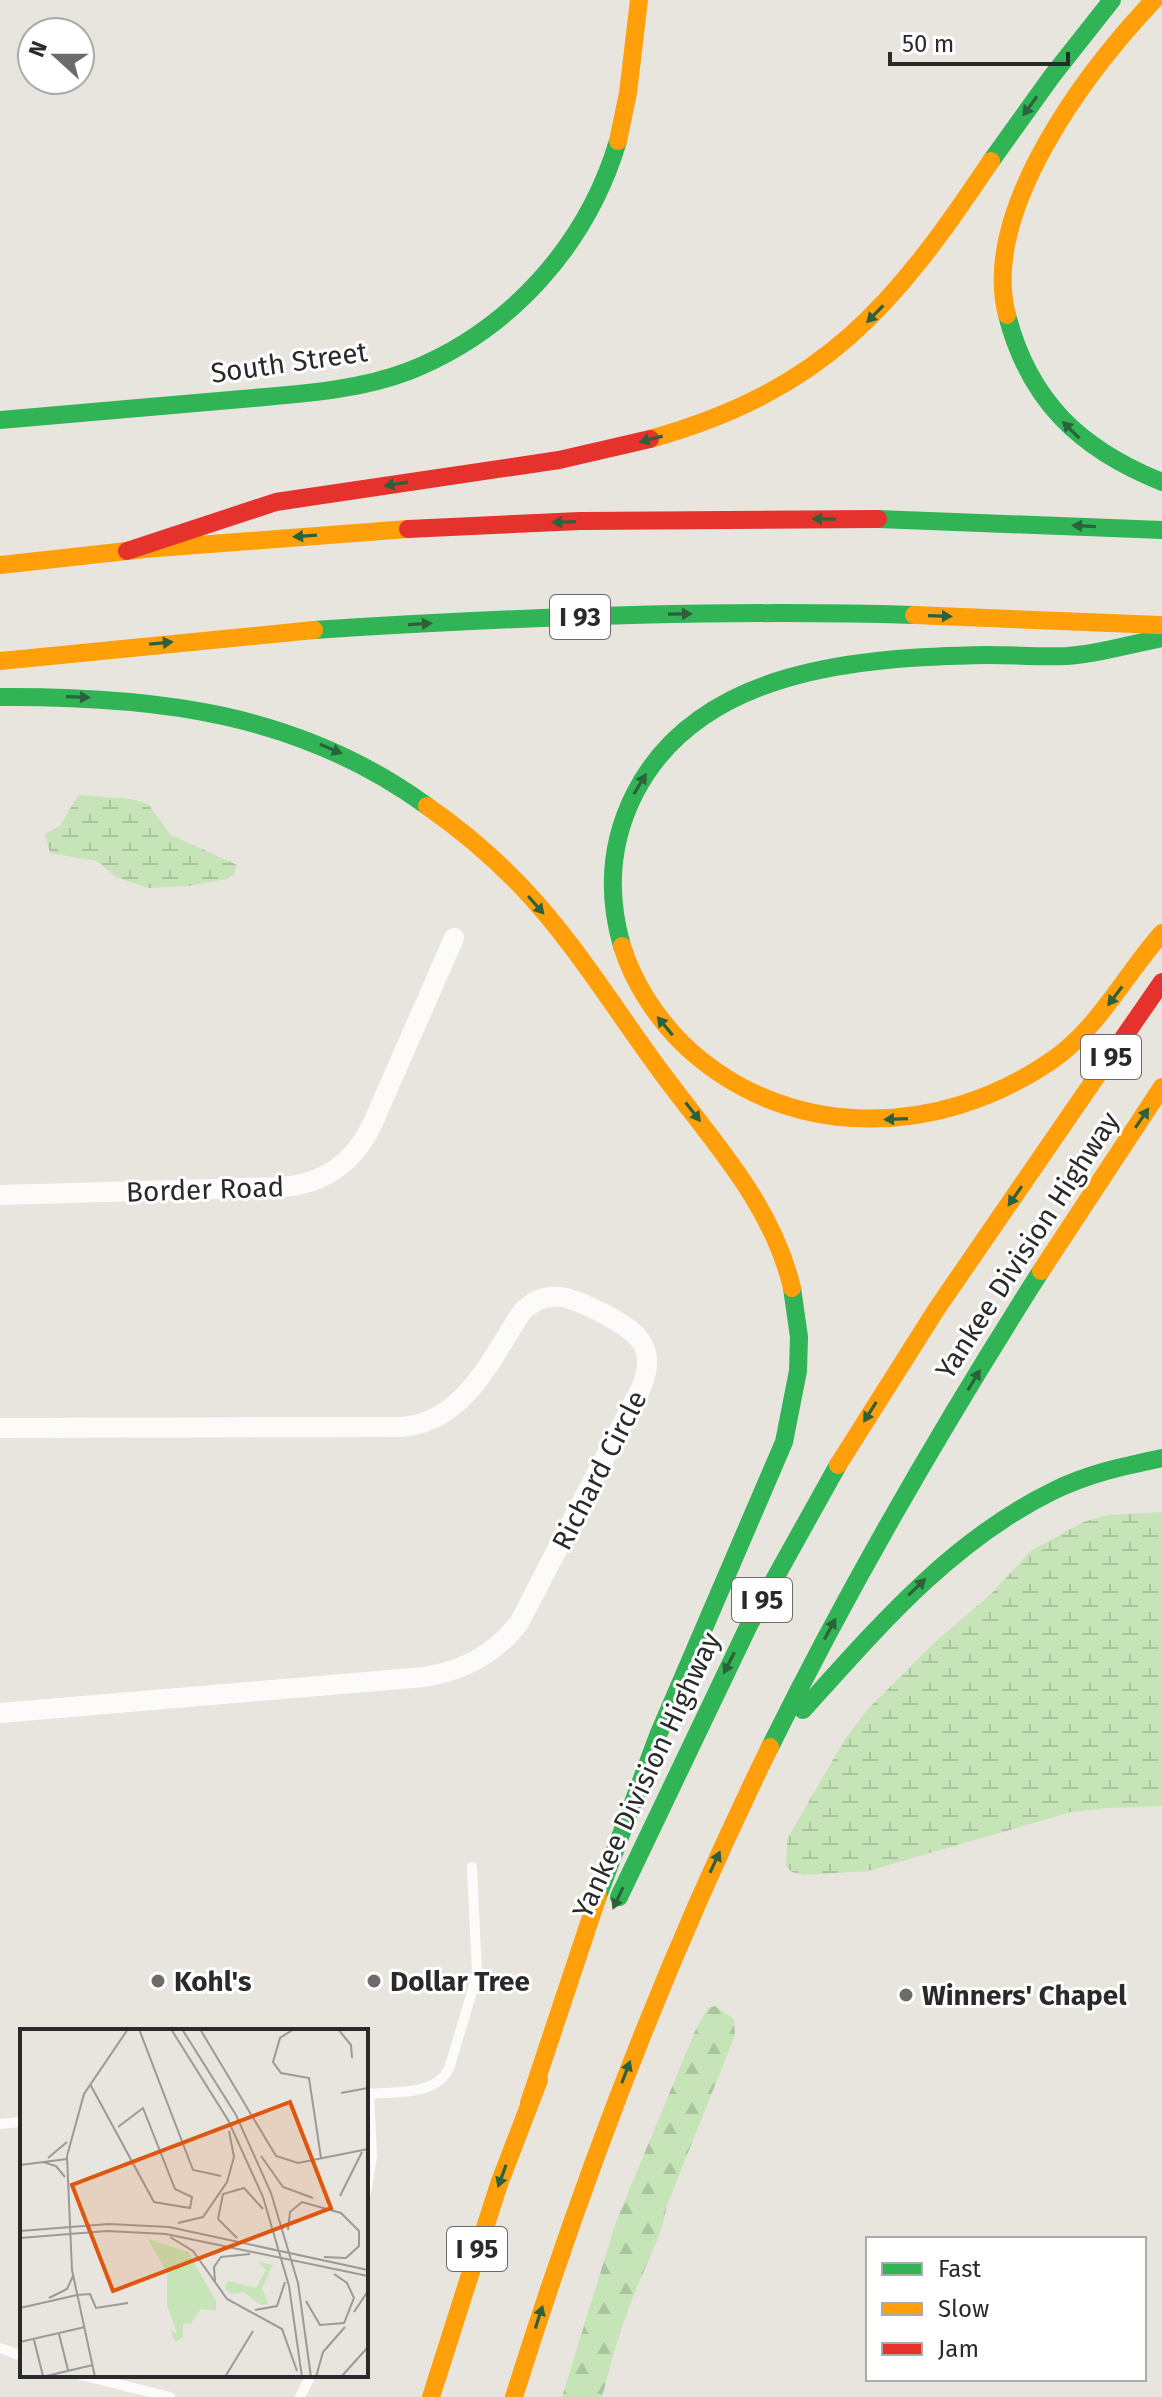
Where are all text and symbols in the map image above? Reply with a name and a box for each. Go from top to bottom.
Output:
north arrow [16,16,96,96]
scale bar [890,16,1068,66]
text: 50 m [902,30,954,58]
text: N [23,37,53,61]
one-way arrow [1023,95,1038,116]
one-way arrow [866,304,885,323]
street label: South Street [209,335,370,390]
one-way arrow [1062,421,1081,440]
one-way arrow [639,433,664,445]
one-way arrow [383,479,408,491]
one-way arrow [811,513,836,525]
one-way arrow [551,516,576,529]
one-way arrow [1071,519,1096,532]
one-way arrow [292,530,317,543]
road number: I 93 [550,595,610,639]
one-way arrow [668,608,693,621]
one-way arrow [928,609,953,622]
one-way arrow [408,617,433,630]
one-way arrow [149,637,174,650]
one-way arrow [66,691,91,704]
one-way arrow [319,743,343,756]
one-way arrow [633,773,647,795]
one-way arrow [527,895,545,914]
one-way arrow [1108,985,1124,1006]
one-way arrow [657,1016,674,1036]
road number: I 95 [1081,1035,1141,1079]
one-way arrow [684,1102,700,1122]
street label: Yankee Division Highway [929,1105,1126,1385]
one-way arrow [1134,1107,1148,1129]
one-way arrow [883,1112,908,1125]
street label: Border Road [125,1170,285,1209]
one-way arrow [1008,1186,1023,1207]
one-way arrow [966,1369,980,1391]
street label: Richard Circle [545,1385,654,1555]
one-way arrow [864,1401,878,1423]
road number: I 95 [732,1578,792,1622]
one-way arrow [907,1578,926,1596]
one-way arrow [824,1618,837,1641]
street label: Yankee Division Highway [566,1627,727,1923]
one-way arrow [723,1652,736,1675]
one-way arrow [709,1851,722,1874]
one-way arrow [611,1887,625,1910]
place label: Kohl's [174,1965,252,1998]
place label: Dollar Tree [390,1965,530,1998]
marker: Kohl's [149,1972,167,1990]
marker: Dollar Tree [365,1972,383,1990]
place label: Winners' Chapel [922,1979,1127,2012]
marker: Winners' Chapel [897,1986,915,2004]
inset map [20,2029,368,2377]
one-way arrow [620,2060,633,2084]
one-way arrow [496,2164,508,2188]
road number: I 95 [447,2227,507,2271]
legend [866,2237,1146,2381]
text: Fast [938,2255,981,2283]
text: Slow [938,2295,989,2323]
one-way arrow [533,2304,545,2328]
text: Jam [938,2335,979,2363]

